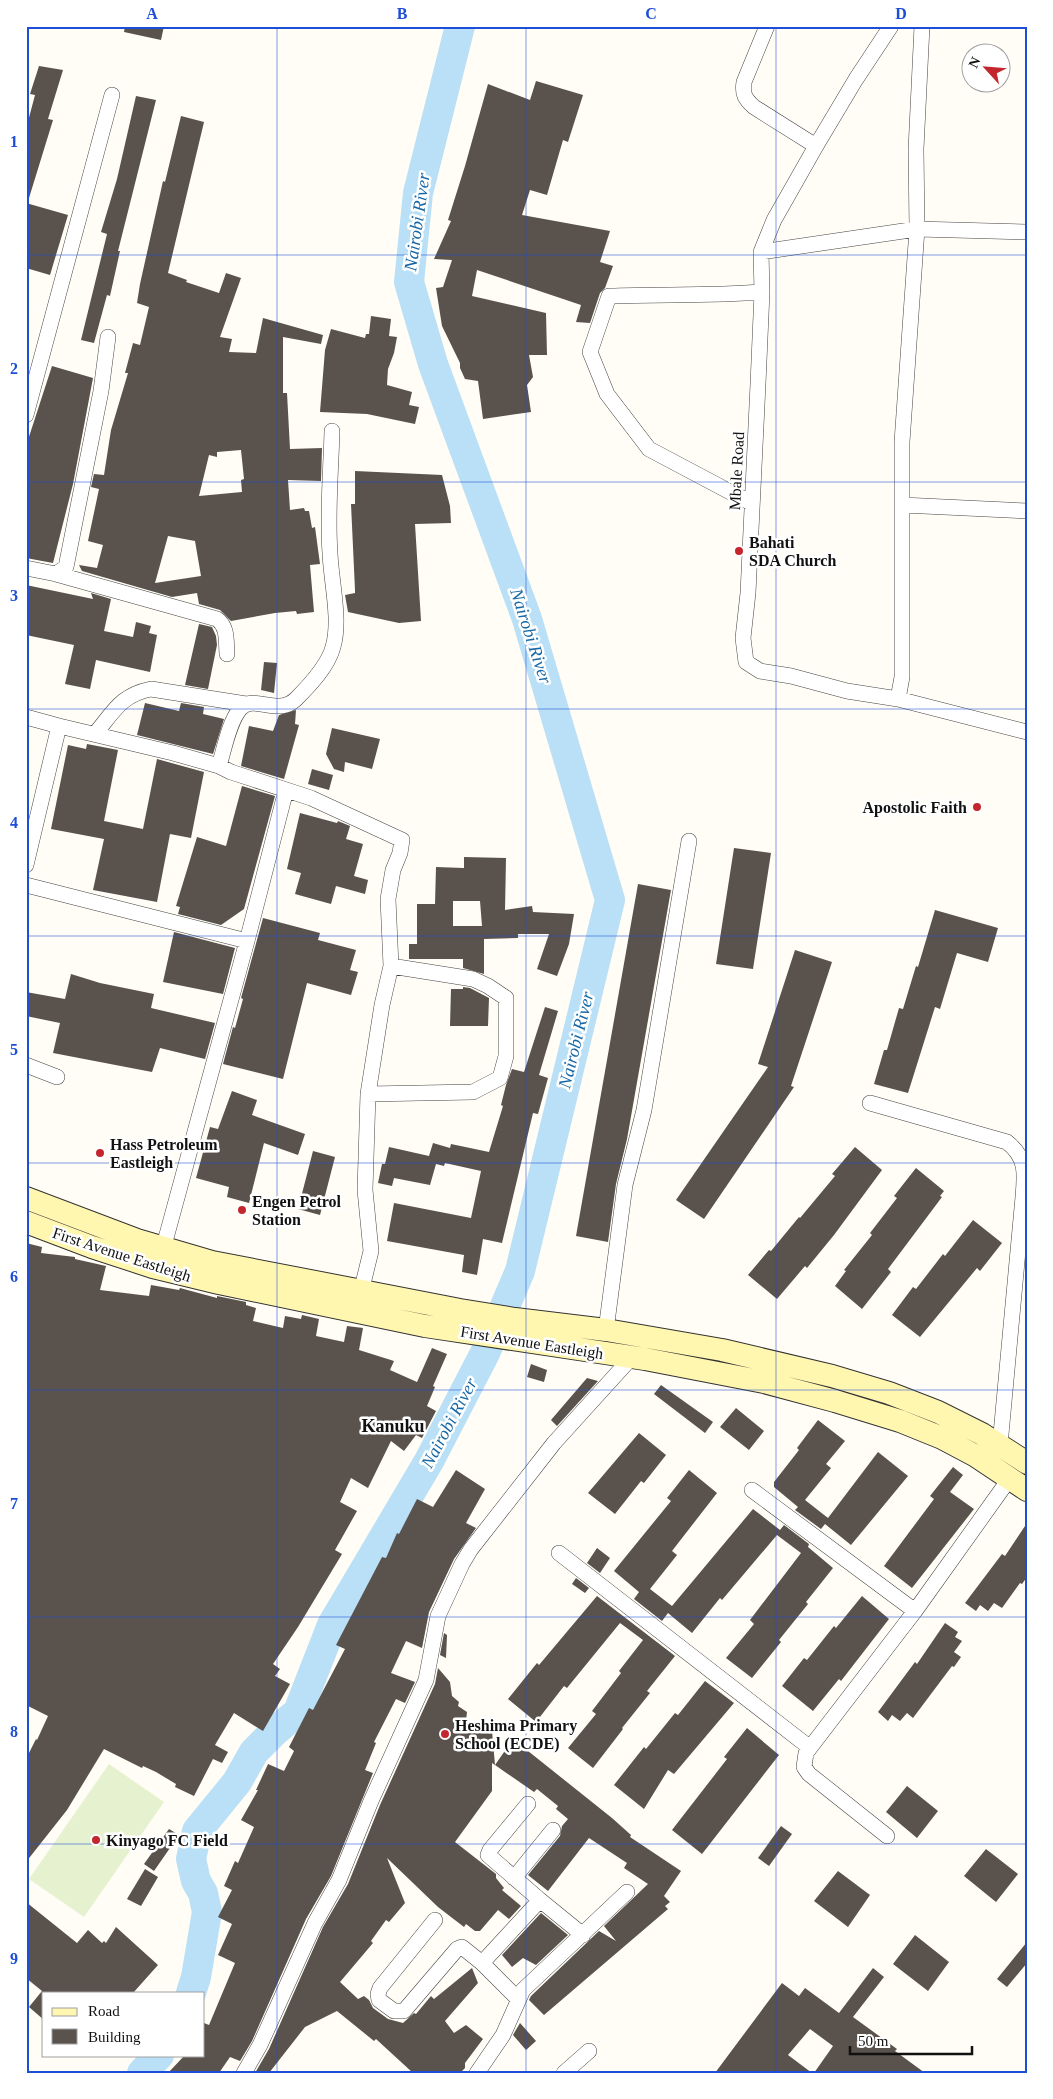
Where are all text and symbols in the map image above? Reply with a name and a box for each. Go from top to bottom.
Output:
text: A [146,5,158,22]
text: B [397,5,408,22]
text: C [645,5,657,22]
text: D [895,5,907,22]
north arrow [960,42,1010,92]
text: N [966,55,984,70]
text: 1 [10,133,18,150]
water label: Nairobi River [400,171,434,273]
text: 2 [10,360,18,377]
street label: Mbale Road [726,431,747,511]
place label: Bahati SDA Church [749,534,836,569]
marker: Bahati SDA Church [733,545,745,557]
water label: Nairobi River [506,585,556,687]
text: 3 [10,587,18,604]
place label: Apostolic Faith [863,799,967,817]
marker: Apostolic Faith [971,801,983,813]
text: 4 [10,814,18,831]
water label: Nairobi River [554,989,598,1091]
text: 5 [10,1041,18,1058]
place label: Hass Petroleum Eastleigh [110,1136,218,1172]
marker: Hass Petroleum Eastleigh [94,1147,106,1159]
place label: Engen Petrol Station [252,1193,342,1228]
marker: Engen Petrol Station [236,1204,248,1216]
street label: First Avenue Eastleigh [50,1224,193,1286]
text: 6 [10,1268,18,1285]
street label: First Avenue Eastleigh [459,1323,605,1363]
water label: Nairobi River [417,1374,481,1472]
district label: Kanuku [361,1416,425,1436]
text: 7 [10,1495,18,1512]
place label: Heshima Primary School (ECDE) [455,1717,577,1753]
text: 8 [10,1723,18,1740]
marker: Heshima Primary School (ECDE) [439,1728,451,1740]
place label: Kinyago FC Field [106,1832,228,1850]
marker: Kinyago FC Field [90,1834,102,1846]
text: 9 [10,1950,18,1967]
legend [42,1992,205,2056]
text: Road [88,2003,120,2019]
scale bar [850,2024,973,2056]
text: Building [88,2029,141,2045]
text: 50 m [858,2033,889,2049]

